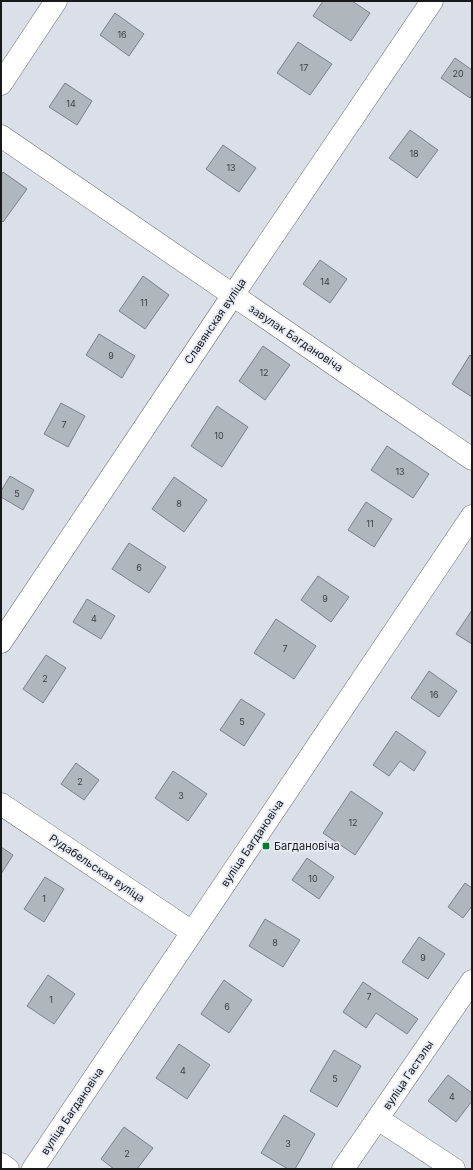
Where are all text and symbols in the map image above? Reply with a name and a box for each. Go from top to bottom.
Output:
house number: 16 [117,29,127,40]
house number: 17 [300,62,308,73]
house number: 20 [452,68,464,79]
house number: 14 [66,98,76,109]
house number: 18 [409,148,419,159]
house number: 13 [226,162,236,173]
street label: Славянская вуліца [181,275,249,367]
house number: 14 [320,276,330,287]
house number: 11 [140,297,148,308]
street label: завулак Багдановіча [246,301,346,375]
house number: 9 [108,350,114,361]
house number: 12 [259,367,269,378]
house number: 7 [61,419,67,430]
house number: 10 [214,430,224,441]
house number: 13 [395,466,405,477]
house number: 5 [14,488,20,499]
house number: 8 [176,498,182,509]
house number: 11 [366,518,374,529]
house number: 6 [136,562,142,573]
house number: 9 [322,593,328,604]
house number: 4 [91,613,97,624]
house number: 7 [282,643,288,654]
house number: 2 [42,673,48,684]
house number: 16 [429,689,439,700]
house number: 5 [239,716,245,727]
house number: 2 [77,776,83,787]
house number: 3 [178,790,184,801]
street label: вуліца Багдановіча [218,797,286,889]
house number: 12 [348,817,358,828]
street label: Рудабельская вуліца [46,831,148,905]
place label: Багдановіча [274,839,340,853]
marker: Багдановіча [261,841,271,851]
house number: 10 [308,873,318,884]
house number: 1 [42,893,46,904]
house number: 8 [272,937,278,948]
house number: 9 [420,952,426,963]
house number: 7 [366,991,372,1002]
house number: 1 [49,994,53,1005]
house number: 6 [224,1001,230,1012]
street label: вуліца Гастэлы [380,1038,436,1112]
street label: вуліца Багдановіча [38,1065,106,1157]
house number: 4 [180,1065,186,1076]
house number: 5 [332,1073,338,1084]
house number: 4 [449,1091,455,1102]
house number: 3 [285,1138,291,1149]
house number: 2 [124,1148,130,1159]

